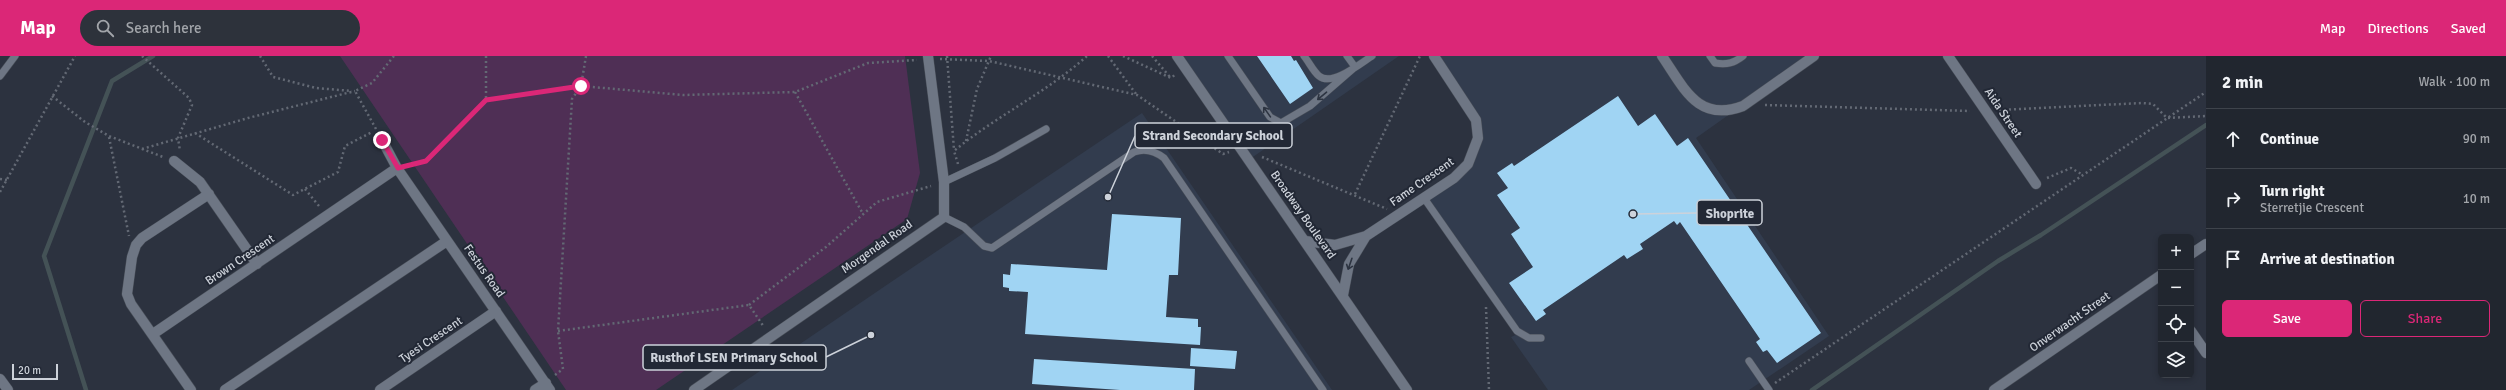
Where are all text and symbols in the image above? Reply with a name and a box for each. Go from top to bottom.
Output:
search box [80,10,360,46]
text: Map [20,16,56,40]
icon: search [94,17,116,39]
text: Search here [126,19,201,37]
text: Map [2320,20,2346,37]
text: Directions [2368,20,2429,37]
text: Saved [2451,20,2486,37]
text: 2 min [2222,72,2263,93]
text: Walk · 100 m [2419,74,2490,90]
route start [572,77,590,95]
street label: Aida Street [1981,85,2025,141]
one-way arrow [1317,91,1327,100]
one-way arrow [1262,107,1271,118]
callout: Strand Secondary School [1135,123,1292,148]
text: Strand Secondary School [1142,128,1284,144]
icon: ahead [2222,128,2244,150]
text: Continue [2260,130,2319,148]
route end [373,131,391,149]
text: 90 m [2463,131,2490,147]
street label: Fame Crescent [1387,154,1457,210]
street label: Broadway Boulevard [1267,168,1339,262]
text: Turn right [2260,182,2325,200]
icon: right [2222,188,2244,210]
text: 10 m [2463,191,2490,207]
callout: Shoprite [1697,200,1762,225]
text: Sterretjie Crescent [2260,200,2364,216]
text: Shoprite [1706,206,1755,222]
street label: Morgendal Road [839,217,915,277]
street label: Brown Crescent [203,231,277,289]
map controls [2158,234,2194,378]
button: + [2158,234,2194,270]
street label: Festus Road [460,242,508,300]
icon: arrive [2222,248,2244,270]
text: Arrive at destination [2260,250,2395,268]
one-way arrow [1346,257,1353,270]
button: − [2158,270,2194,306]
street label: Onverwacht Street [2027,289,2113,355]
button: Save [2222,300,2352,337]
button: Share [2360,300,2490,337]
button: locate [2158,306,2194,342]
street label: Tyesi Crescent [397,313,465,367]
button: layers [2158,342,2194,378]
callout: Rusthof LSEN Primary School [643,345,826,370]
text: Rusthof LSEN Primary School [650,350,818,366]
scale bar [12,362,58,381]
text: 20 m [18,364,41,377]

